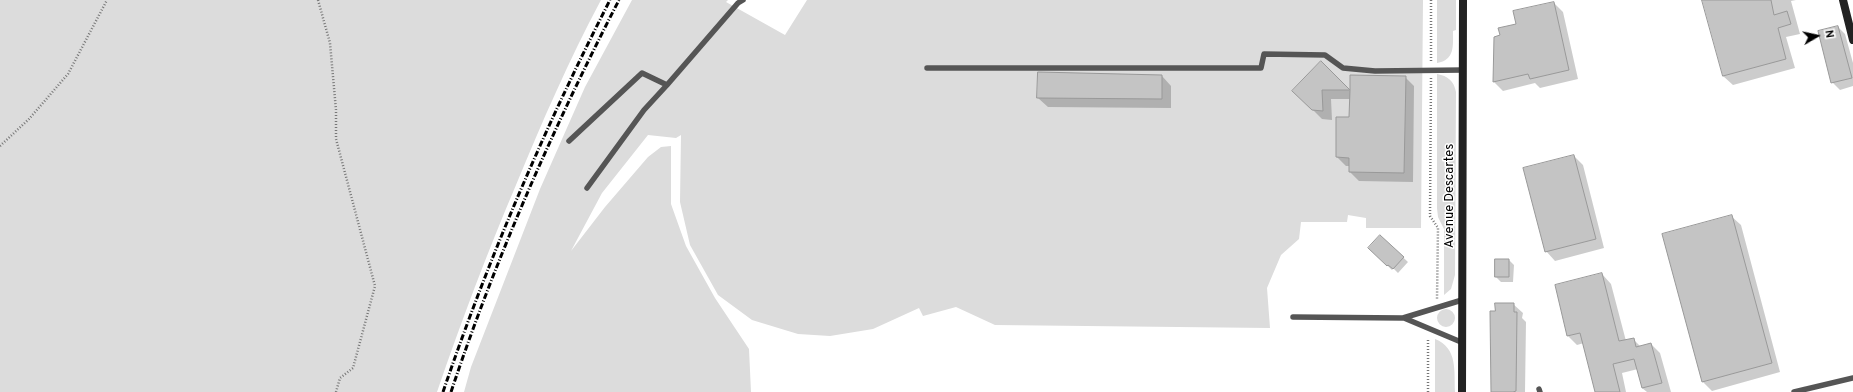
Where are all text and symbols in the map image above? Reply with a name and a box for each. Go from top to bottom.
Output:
north arrow [1797,16,1837,56]
text: N [1821,29,1836,39]
street label: Avenue Descartes [1442,144,1458,248]

